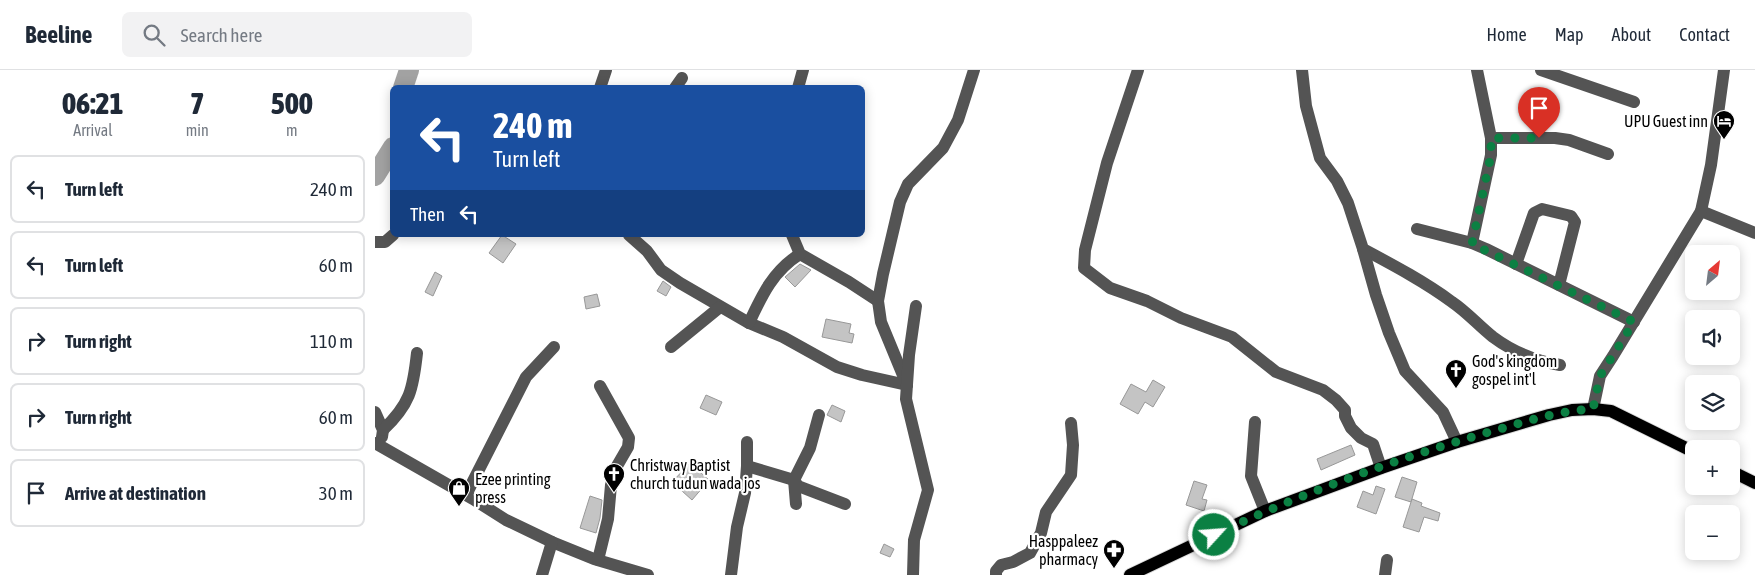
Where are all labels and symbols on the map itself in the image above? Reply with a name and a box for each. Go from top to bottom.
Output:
pin [1518,87,1560,138]
hotel icon: UPU Guest inn [1712,109,1736,140]
place label: UPU Guest inn [1624,112,1708,130]
north arrow [1685,245,1740,300]
place label: God's kingdom gospel int'l [1472,352,1557,389]
church icon: God's kingdom gospel int'l [1444,358,1468,389]
place label: Christway Baptist church tudun wada jos [630,456,761,493]
church icon: Christway Baptist church tudun wada jos [602,462,626,493]
place label: Ezee printing press [475,470,551,507]
shop icon: Ezee printing press [447,476,471,507]
position arrow [1187,508,1239,560]
place label: Hasppaleez pharmacy [1029,532,1098,569]
pharmacy icon: Hasppaleez pharmacy [1102,538,1126,569]

